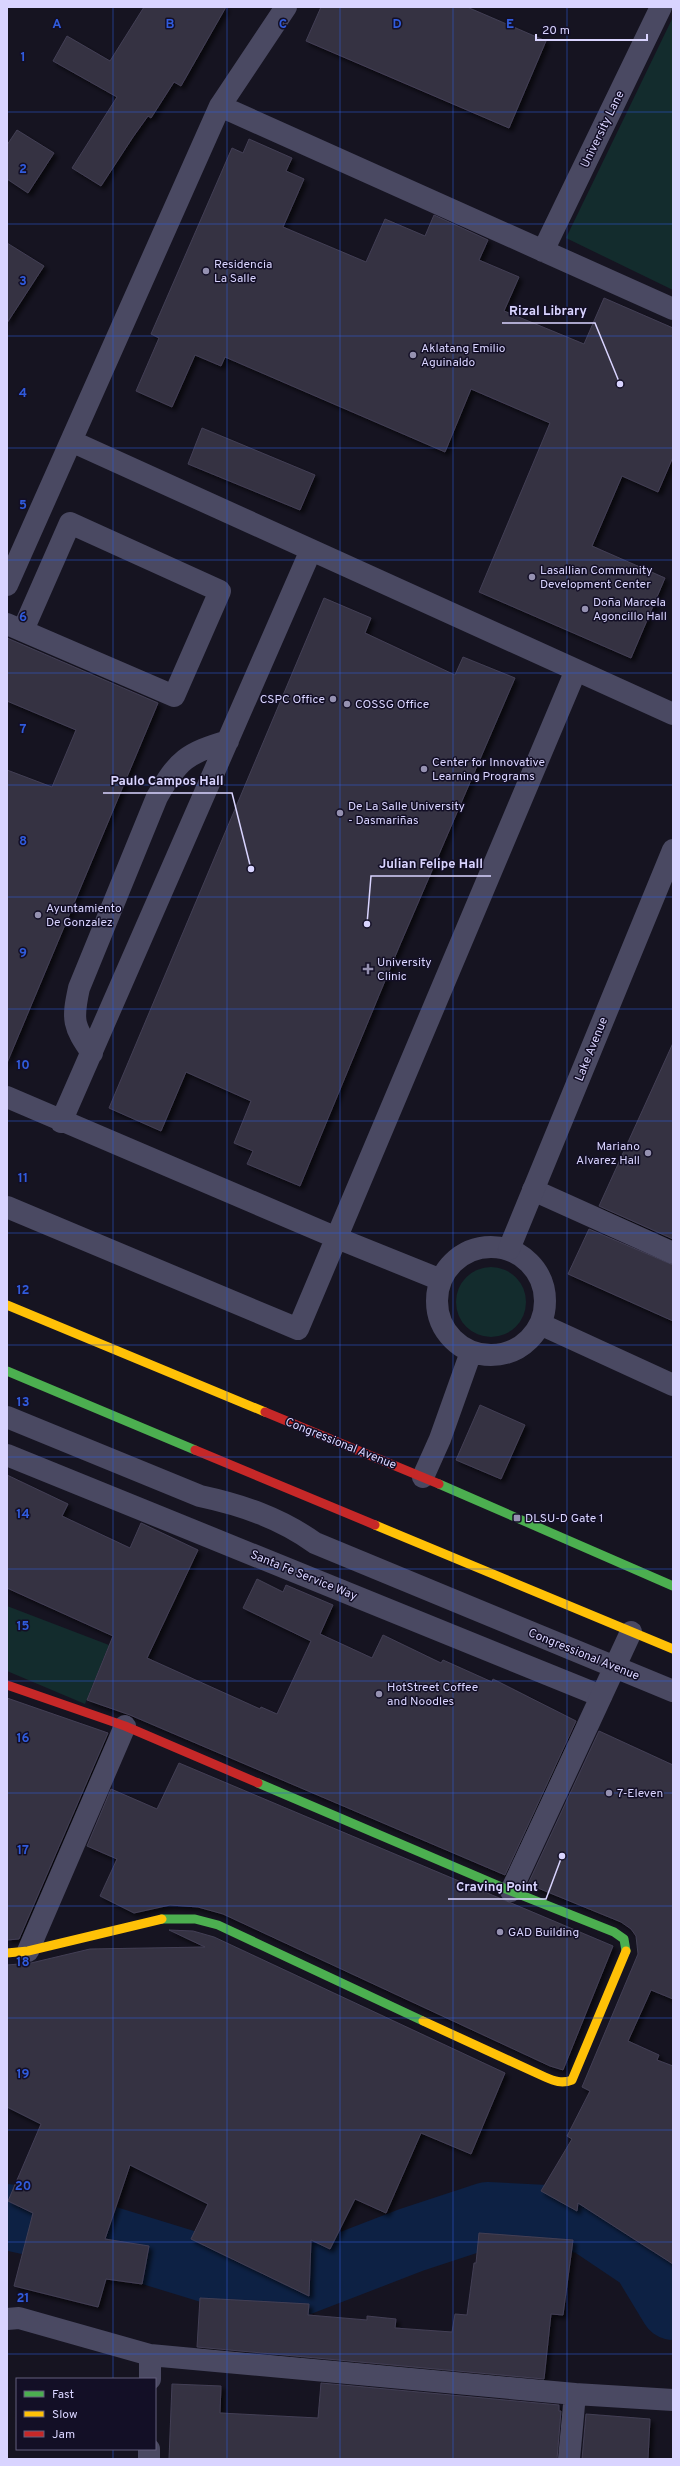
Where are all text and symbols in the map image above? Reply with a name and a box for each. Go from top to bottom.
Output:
scale bar [536,16,647,42]
text: A [52,17,62,33]
text: B [166,17,175,33]
text: C [279,17,287,33]
text: D [392,17,402,33]
text: E [506,17,514,33]
text: 20 m [542,23,570,39]
text: 1 [20,50,26,66]
street label: University Lane [577,88,629,171]
text: 2 [19,162,27,178]
place label: Residencia La Salle [214,257,272,287]
marker: Residencia La Salle [201,266,211,276]
text: 3 [19,274,27,290]
callout: Rizal Library [502,298,595,323]
text: Rizal Library [509,304,588,320]
place label: Aklatang Emilio Aguinaldo [421,341,506,371]
marker: Aklatang Emilio Aguinaldo [408,350,418,360]
text: 4 [19,386,27,402]
text: 5 [19,498,27,514]
place label: Lasallian Community Development Center [540,563,652,593]
marker: Lasallian Community Development Center [527,572,537,582]
place label: Doña Marcela Agoncillo Hall [593,595,667,625]
marker: Doña Marcela Agoncillo Hall [580,604,590,614]
text: 6 [19,610,27,626]
place label: CSPC Office [260,692,325,708]
marker: CSPC Office [328,694,338,704]
place label: COSSG Office [355,697,429,713]
marker: COSSG Office [342,699,352,709]
text: 7 [20,722,27,738]
place label: Center for Innovative Learning Programs [432,755,545,785]
marker: Center for Innovative Learning Programs [419,764,429,774]
callout: Paulo Campos Hall [103,768,232,793]
text: Paulo Campos Hall [110,774,224,790]
place label: De La Salle University - Dasmariñas [348,799,465,829]
marker: De La Salle University - Dasmariñas [335,808,345,818]
text: 8 [19,834,27,850]
callout: Julian Felipe Hall [371,851,491,876]
text: Julian Felipe Hall [379,857,483,873]
place label: Ayuntamiento De Gonzalez [46,901,122,931]
marker: Ayuntamiento De Gonzalez [33,910,43,920]
text: 9 [19,946,27,962]
place label: University Clinic [377,955,432,985]
marker: University Clinic [362,963,374,975]
street label: Lake Avenue [572,1015,612,1084]
text: 10 [16,1058,30,1074]
place label: Mariano Alvarez Hall [576,1139,640,1169]
marker: Mariano Alvarez Hall [643,1148,653,1158]
text: 11 [18,1171,28,1187]
text: 12 [16,1283,30,1299]
text: 13 [17,1395,30,1411]
street label: Congressional Avenue [283,1414,399,1474]
text: 14 [16,1507,30,1523]
place label: DLSU-D Gate 1 [525,1511,603,1527]
marker: DLSU-D Gate 1 [512,1513,522,1523]
street label: Santa Fe Service Way [248,1547,359,1605]
text: 15 [16,1619,30,1635]
street label: Congressional Avenue [526,1625,642,1685]
place label: HotStreet Coffee and Noodles [387,1680,478,1710]
marker: HotStreet Coffee and Noodles [374,1689,384,1699]
text: 16 [16,1731,30,1747]
place label: 7-Eleven [617,1786,663,1802]
marker: 7-Eleven [604,1788,614,1798]
text: 17 [17,1843,29,1859]
callout: Craving Point [448,1874,546,1899]
text: Craving Point [456,1880,538,1896]
place label: GAD Building [508,1925,579,1941]
marker: GAD Building [495,1927,505,1937]
text: 18 [16,1955,30,1971]
text: 19 [16,2067,30,2083]
text: 20 [15,2179,31,2195]
text: 21 [16,2291,30,2307]
legend [16,2378,156,2450]
text: Fast [52,2387,74,2403]
text: Slow [52,2407,78,2423]
text: Jam [52,2427,75,2443]

